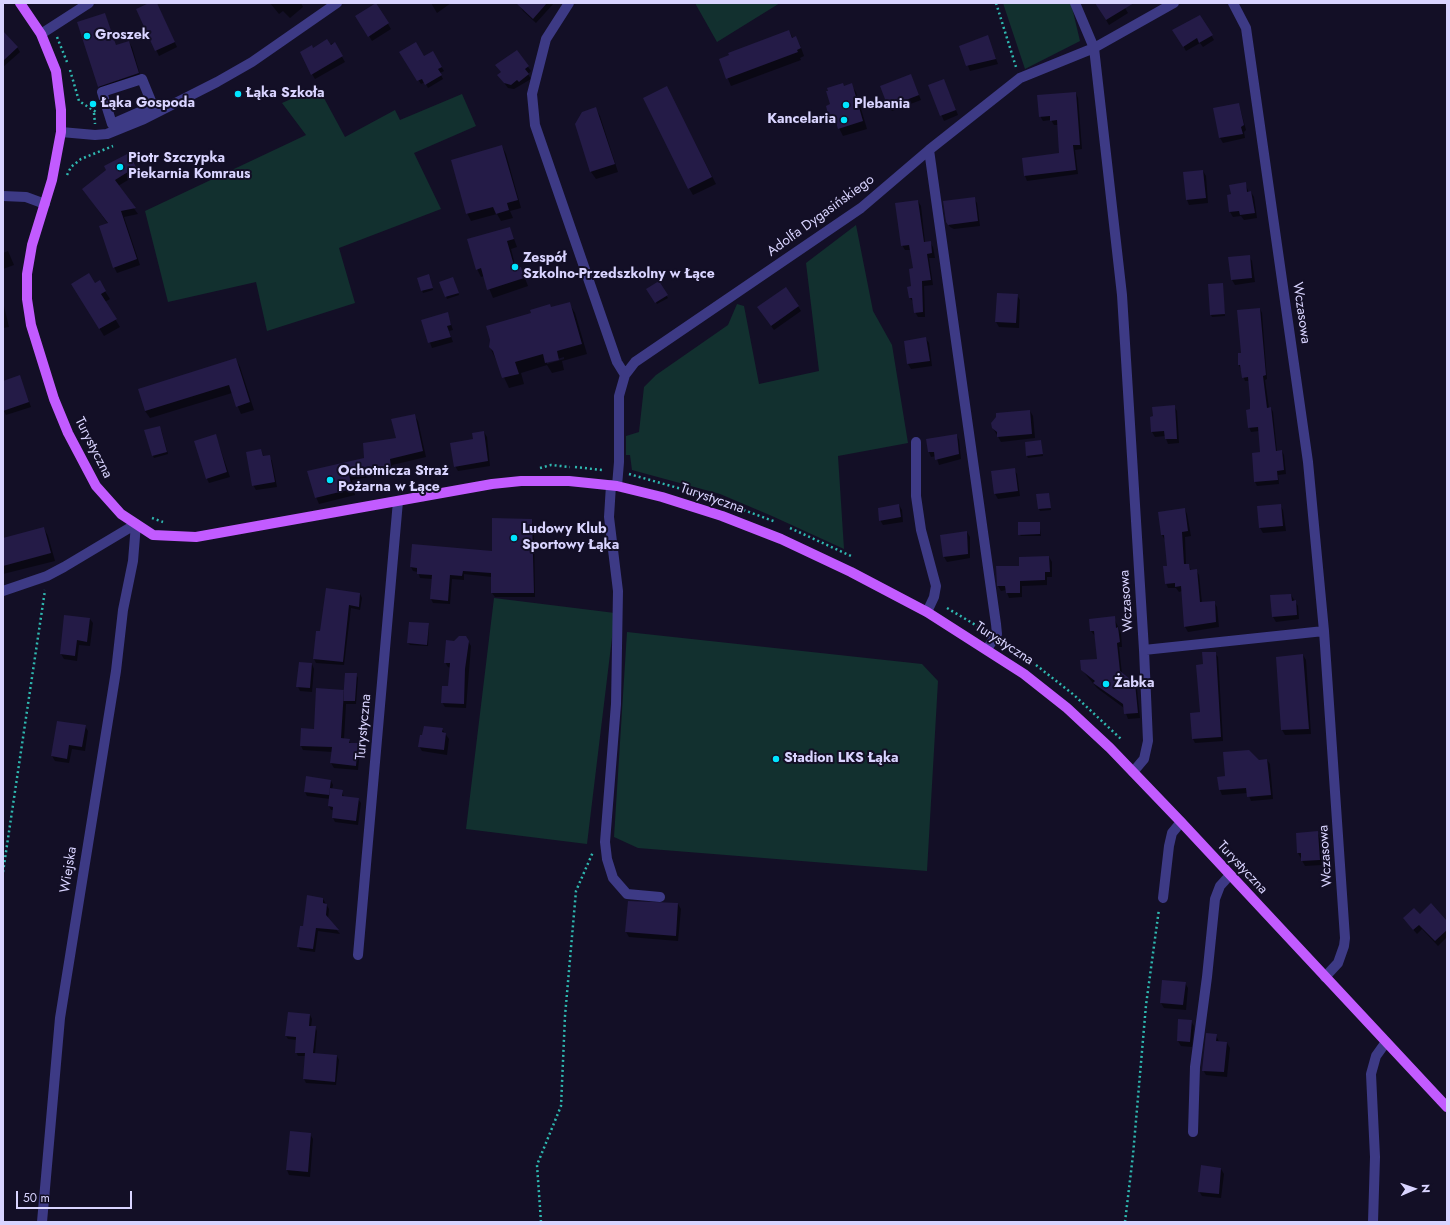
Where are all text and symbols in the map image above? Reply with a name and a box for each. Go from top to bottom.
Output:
place label: Groszek [95,28,150,44]
marker: Groszek [82,31,92,41]
place label: Łąka Szkoła [246,86,324,102]
marker: Łąka Szkoła [233,89,243,99]
place label: Łąka Gospoda [101,96,195,112]
place label: Plebania [854,97,910,113]
marker: Łąka Gospoda [88,99,98,109]
marker: Plebania [841,100,851,110]
place label: Kancelaria [767,112,836,128]
marker: Kancelaria [839,115,849,125]
place label: Piotr Szczypka Piekarnia Komraus [128,151,250,184]
marker: Piotr Szczypka Piekarnia Komraus [115,162,125,172]
street label: Adolfa Dygasińskiego [764,171,878,261]
place label: Zespół Szkolno-Przedszkolny w Łące [523,251,715,284]
marker: Zespół Szkolno-Przedszkolny w Łące [510,262,520,272]
street label: Wczasowa [1288,281,1314,345]
street label: Turystyczna [70,415,116,481]
place label: Ochotnicza Straż Pożarna w Łące [338,464,449,496]
marker: Ochotnicza Straż Pożarna w Łące [325,475,335,485]
street label: Turystyczna [678,480,746,518]
place label: Ludowy Klub Sportowy Łąka [522,522,619,554]
marker: Ludowy Klub Sportowy Łąka [509,533,519,543]
street label: Wczasowa [1116,570,1138,632]
street label: Turystyczna [972,619,1036,669]
place label: Żabka [1114,676,1154,692]
marker: Żabka [1101,679,1111,689]
street label: Turystyczna [353,693,375,761]
place label: Stadion LKS Łąka [784,751,899,767]
marker: Stadion LKS Łąka [771,754,781,764]
street label: Wczasowa [1315,825,1337,887]
street label: Turystyczna [1213,838,1271,898]
street label: Wiejska [57,846,81,894]
north arrow [1394,1169,1434,1209]
scale bar [18,1183,134,1209]
text: N [1418,1184,1434,1193]
text: 50 m [23,1189,50,1207]

